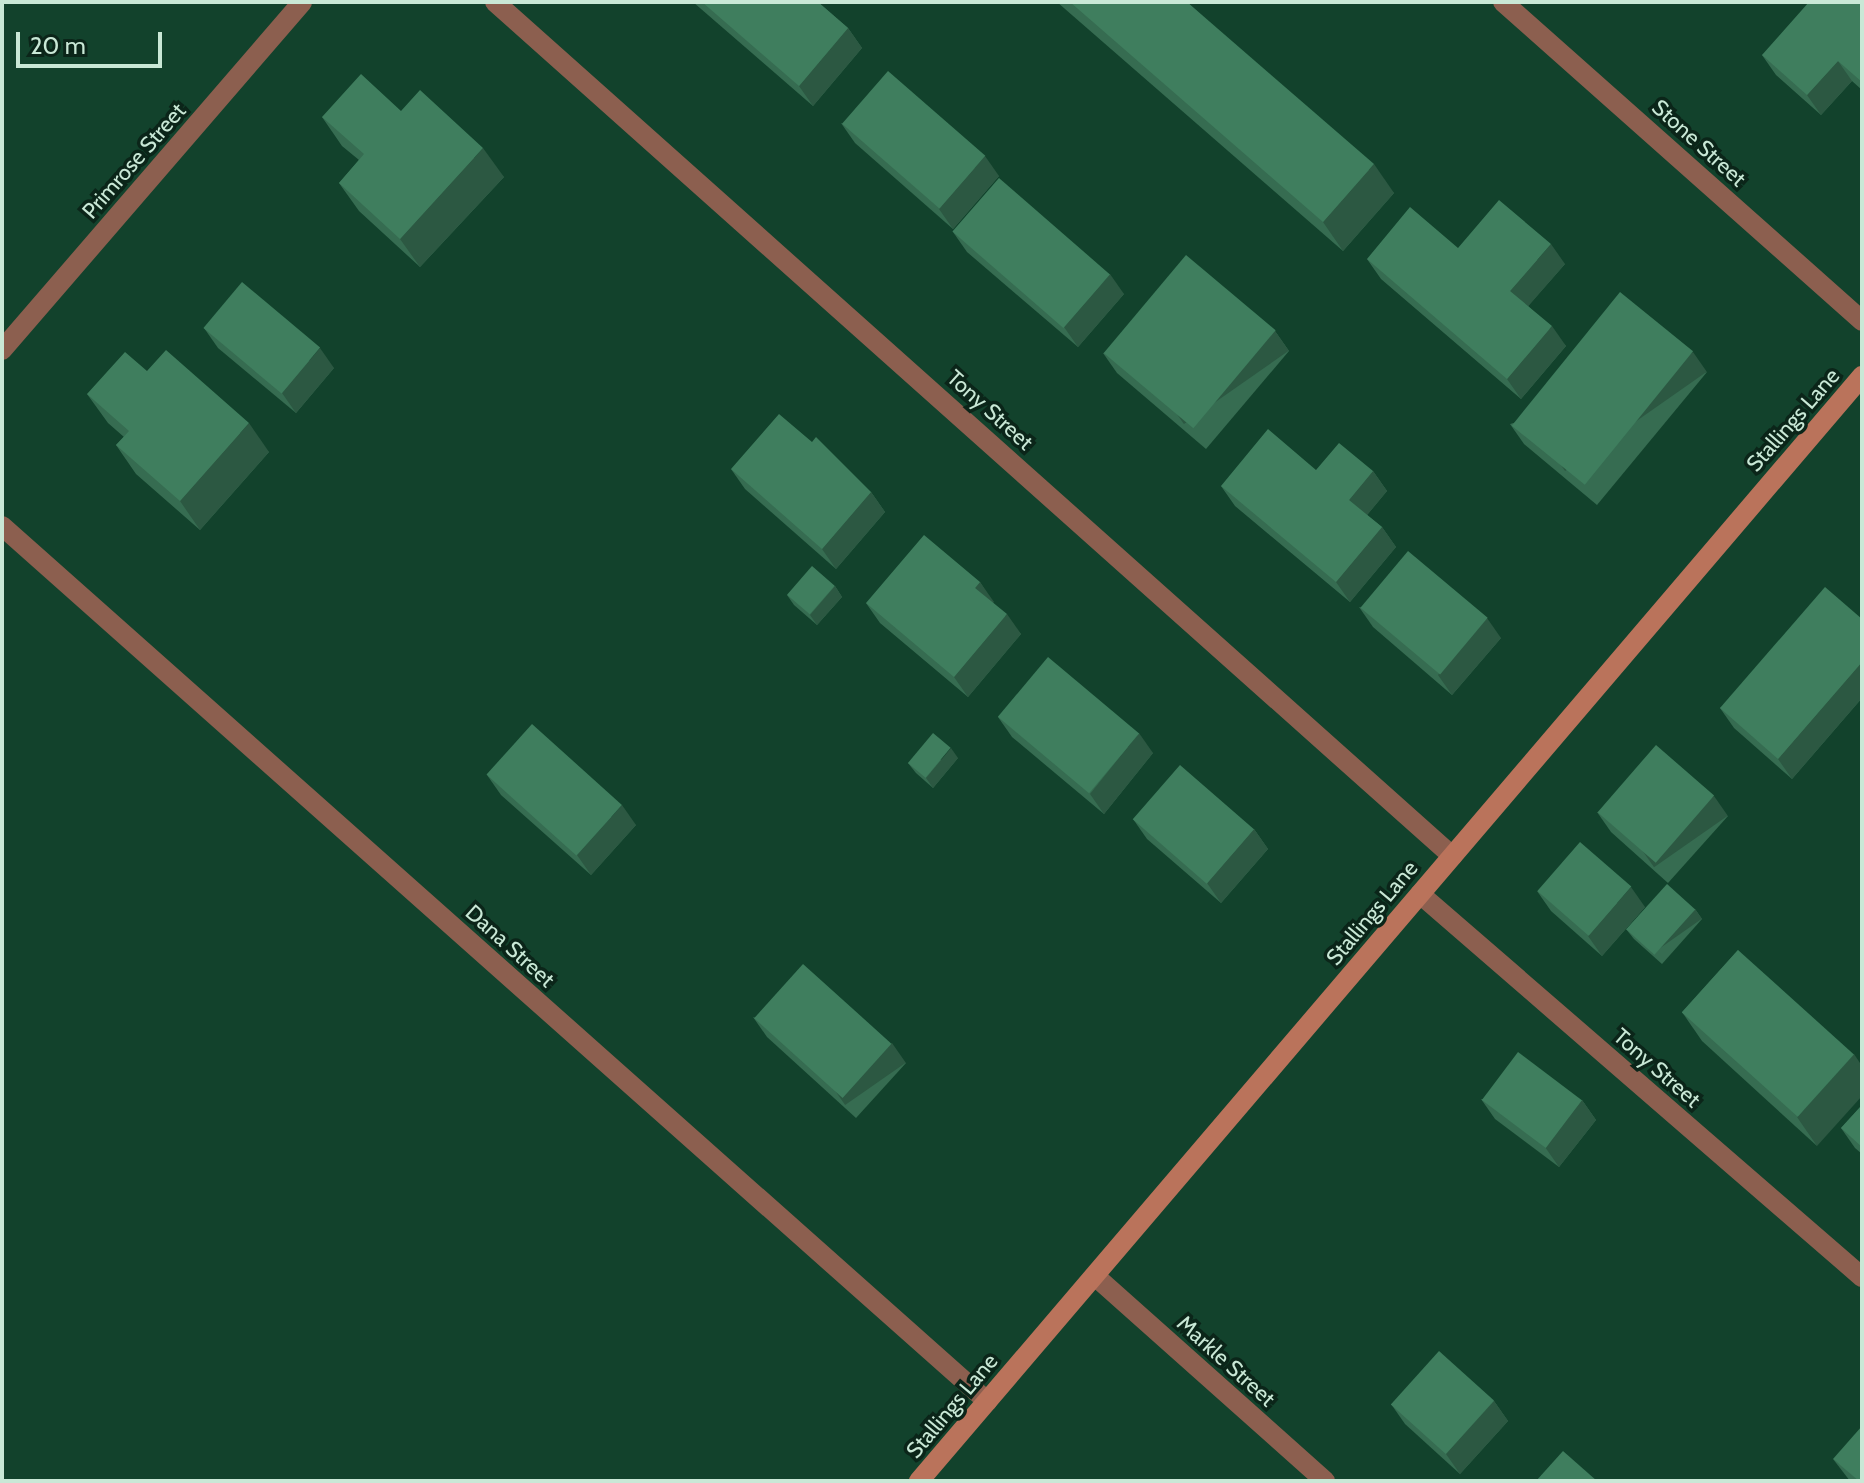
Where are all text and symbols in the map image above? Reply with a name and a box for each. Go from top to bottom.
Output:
scale bar [20,16,166,66]
text: 20 m [30,31,86,60]
street label: Stone Street [1647,94,1751,192]
street label: Primrose Street [77,98,191,224]
street label: Stallings Lane [1741,363,1845,477]
street label: Tony Street [942,364,1038,456]
street label: Stallings Lane [1321,855,1423,971]
street label: Dana Street [460,899,560,993]
street label: Tony Street [1608,1023,1706,1113]
street label: Markle Street [1171,1310,1281,1412]
street label: Stallings Lane [901,1348,1003,1464]

